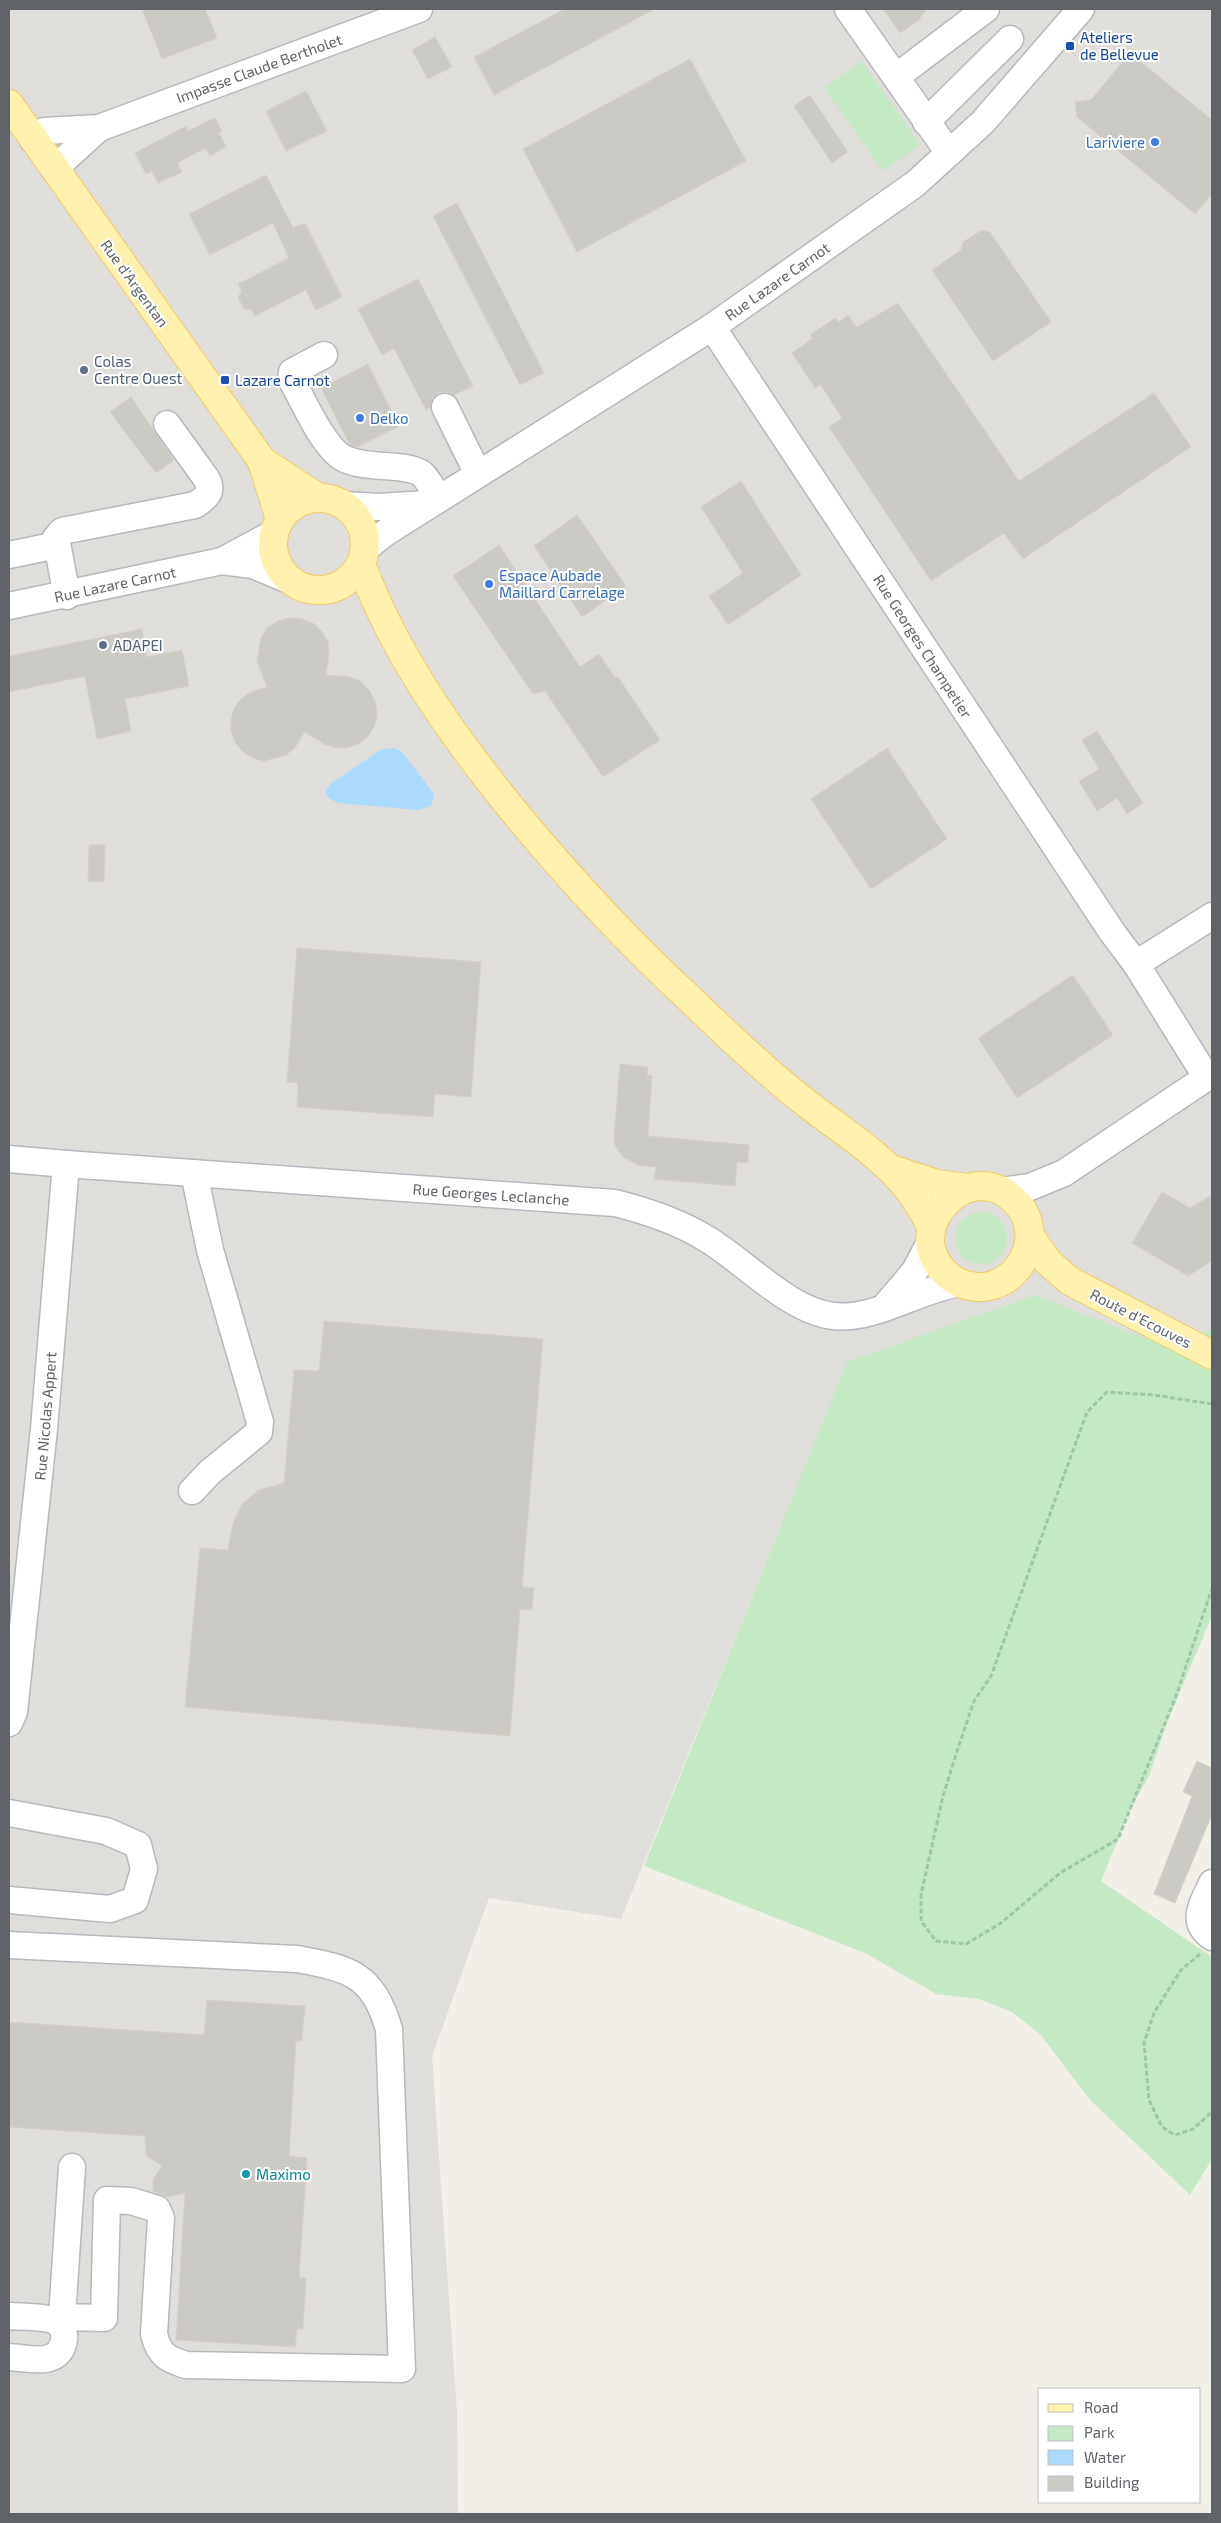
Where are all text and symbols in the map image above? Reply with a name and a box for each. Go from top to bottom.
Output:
place label: Ateliers de Bellevue [1080,28,1159,63]
street label: Impasse Claude Bertholet [174,30,345,106]
marker: Ateliers de Bellevue [1064,40,1076,52]
place label: Lariviere [1086,133,1145,151]
marker: Lariviere [1149,136,1161,148]
street label: Rue d'Argentan [97,236,173,330]
street label: Rue Lazare Carnot [721,238,833,324]
place label: Colas Centre Ouest [94,352,183,387]
marker: Colas Centre Ouest [78,364,90,376]
place label: Lazare Carnot [235,371,330,389]
marker: Lazare Carnot [219,374,231,386]
place label: Delko [370,409,408,427]
marker: Delko [354,412,366,424]
street label: Rue Lazare Carnot [52,562,178,606]
place label: Espace Aubade Maillard Carrelage [499,566,625,601]
street label: Rue Georges Champetier [870,571,976,721]
marker: Espace Aubade Maillard Carrelage [483,578,495,590]
place label: ADAPEI [113,636,163,654]
marker: ADAPEI [97,639,109,651]
street label: Rue Georges Leclanche [412,1180,570,1208]
street label: Route d'Ecouves [1087,1285,1195,1351]
street label: Rue Nicolas Appert [30,1351,60,1481]
place label: Maximo [256,2165,311,2183]
marker: Maximo [240,2168,252,2180]
legend [1038,2388,1201,2503]
text: Road [1084,2398,1119,2416]
text: Park [1084,2423,1115,2441]
text: Water [1084,2448,1126,2466]
text: Building [1084,2473,1140,2491]

